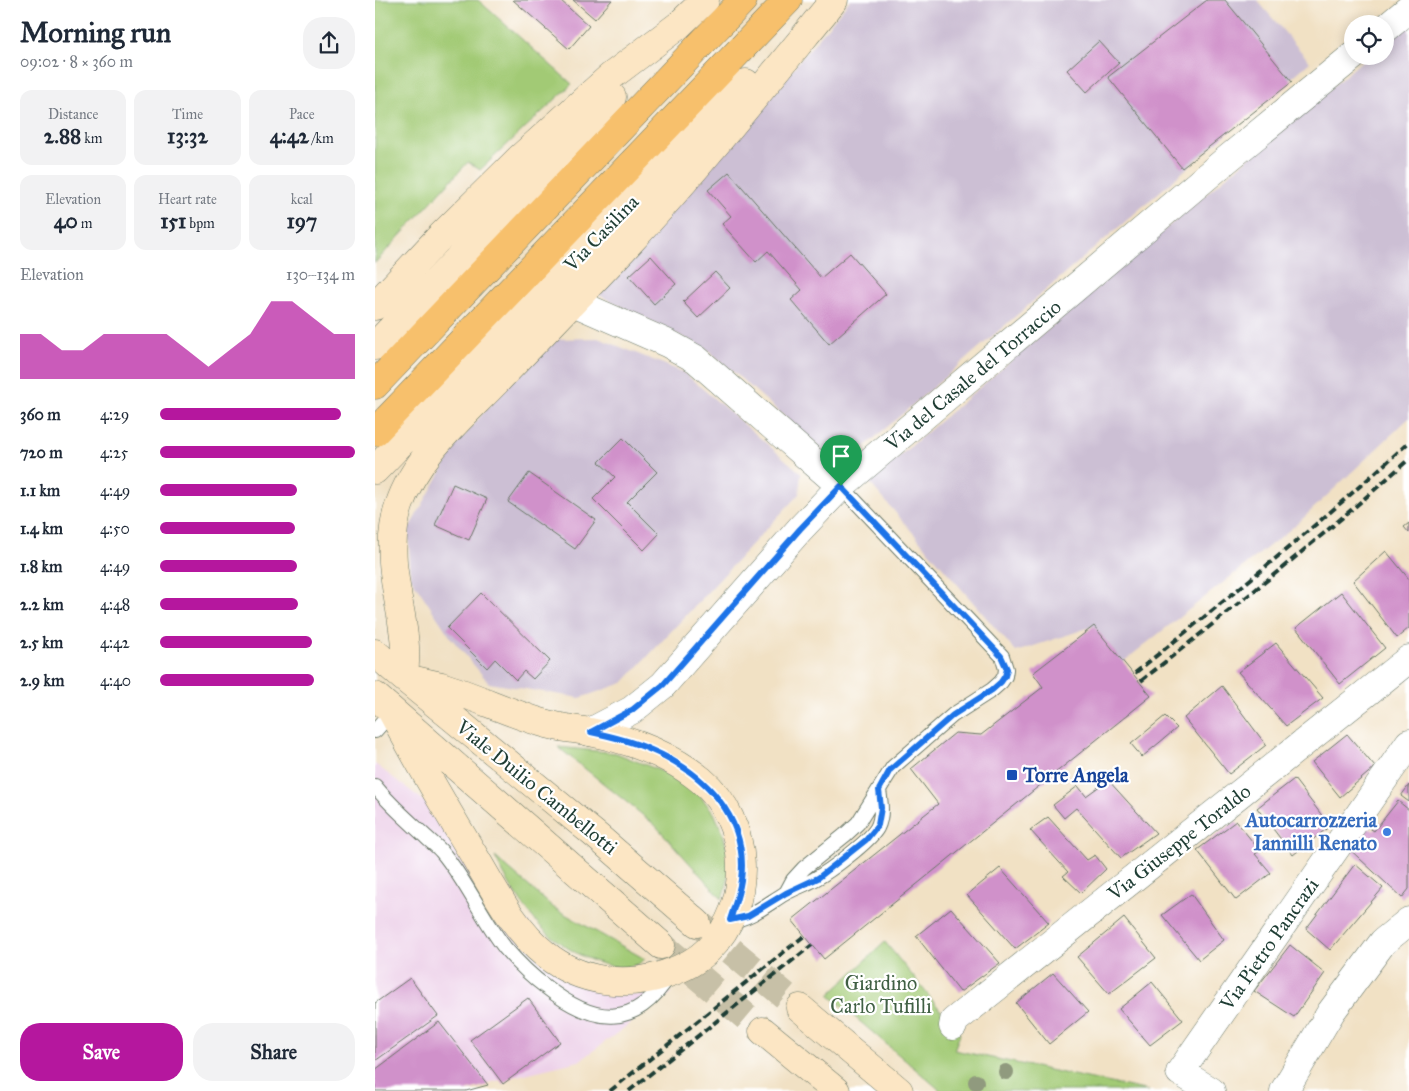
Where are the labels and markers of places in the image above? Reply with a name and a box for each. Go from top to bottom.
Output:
pin [820,435,862,486]
place label: Torre Angela [1022,763,1129,788]
marker: Torre Angela [1005,768,1019,782]
place label: Autocarrozzeria Iannilli Renato [1243,808,1378,855]
marker: Autocarrozzeria Iannilli Renato [1381,826,1393,838]

